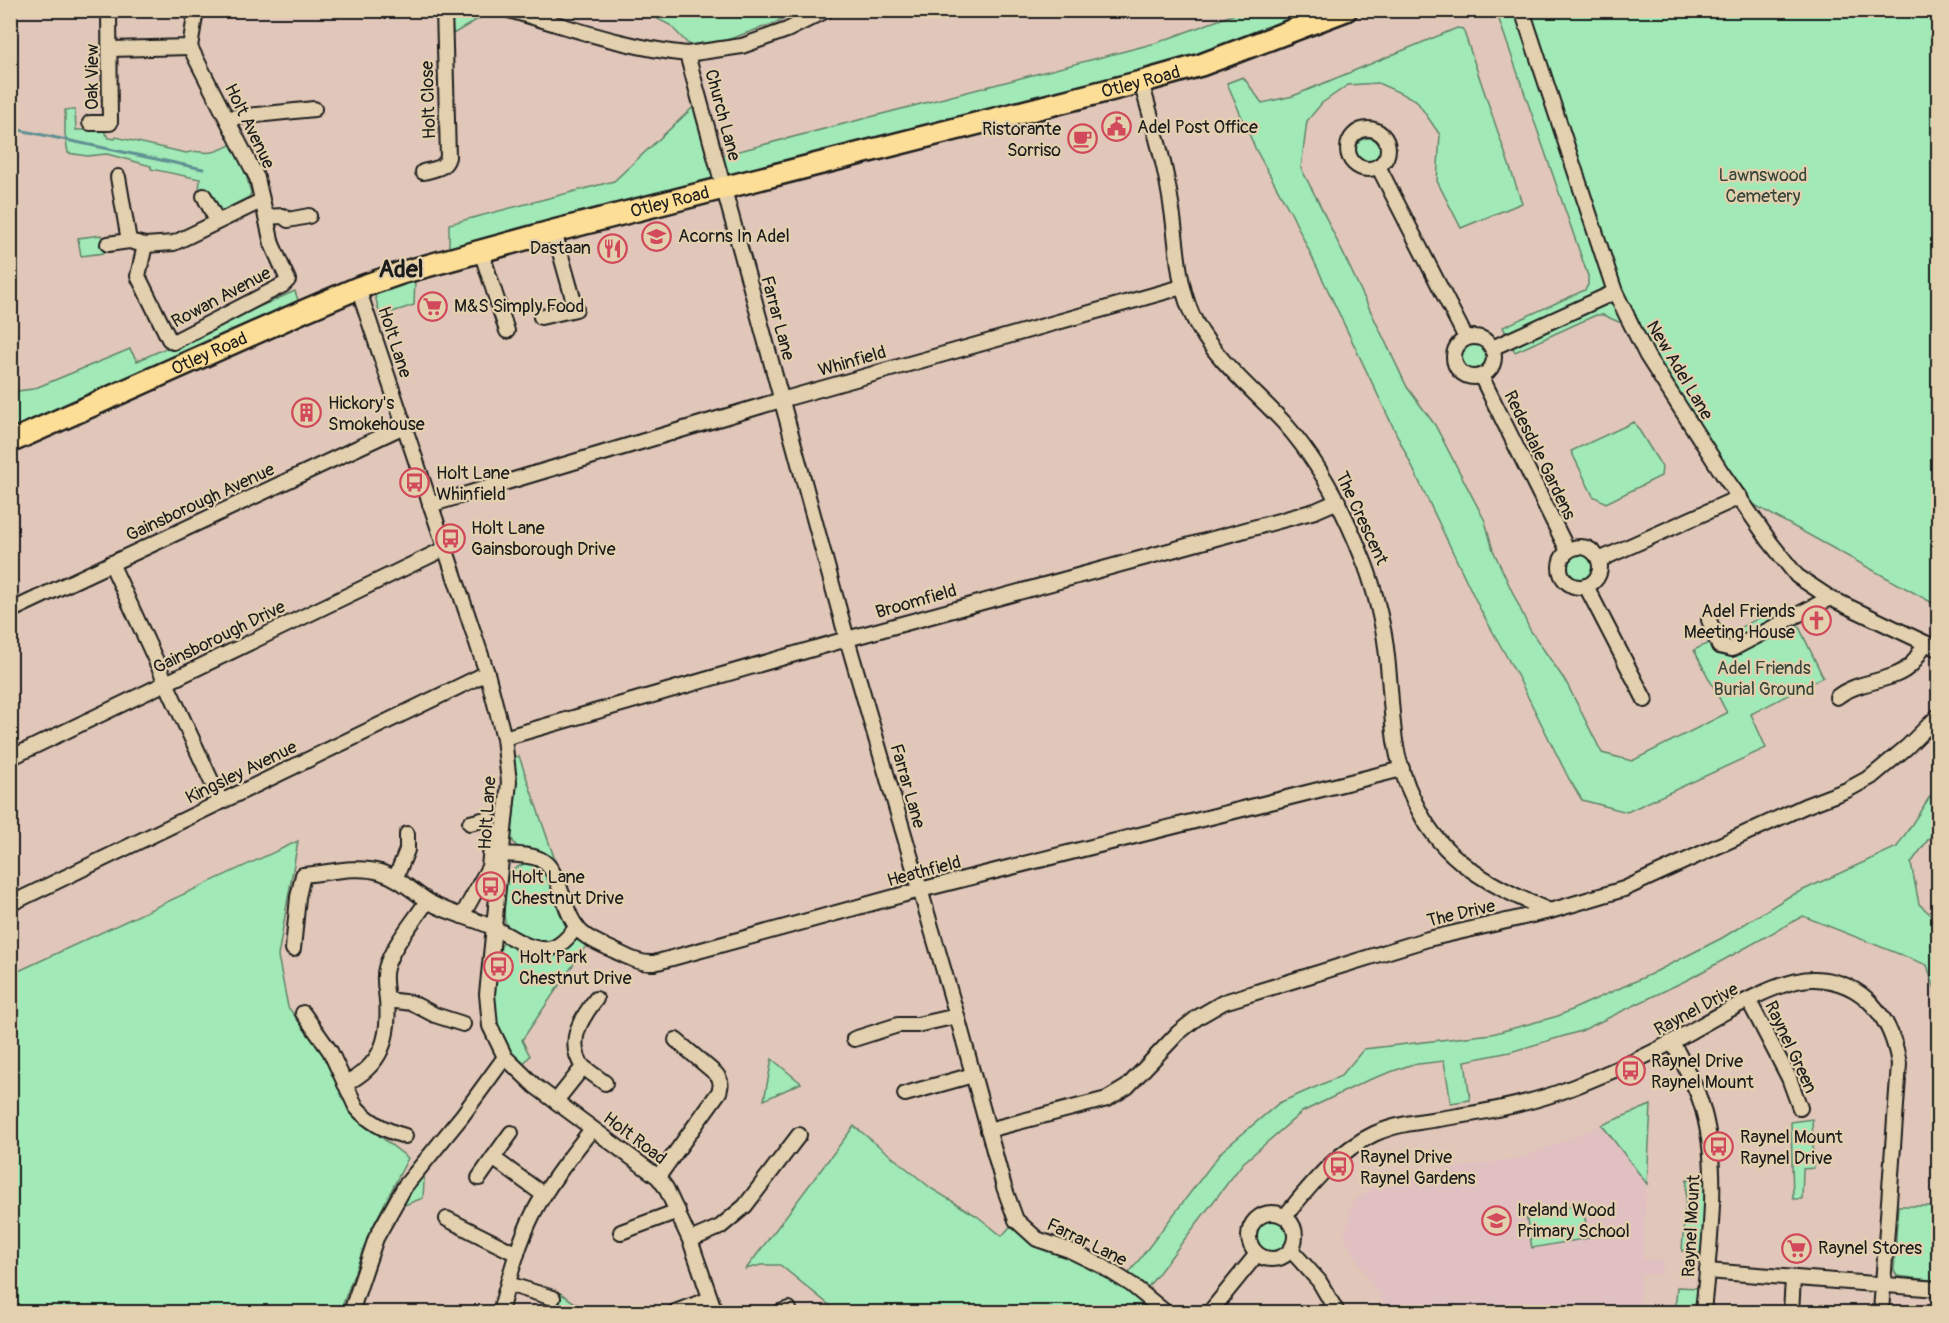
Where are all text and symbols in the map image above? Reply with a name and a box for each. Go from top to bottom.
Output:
street label: Oak View [81,44,104,110]
street label: Holt Close [416,60,441,140]
street label: Otley Road [1099,61,1183,104]
street label: Church Lane [699,67,746,163]
street label: Holt Avenue [219,80,280,173]
public building icon: Adel Post Office [1100,111,1132,143]
place label: Adel Post Office [1137,116,1258,139]
place label: Ristorante Sorriso [982,118,1061,162]
cafe icon: Ristorante Sorriso [1066,123,1098,155]
park label: Lawnswood Cemetery [1719,164,1807,208]
street label: Otley Road [628,181,712,223]
school or university icon: Acorns In Adel [641,220,673,252]
place label: Acorns In Adel [678,225,790,248]
restaurant icon: Dastaan [596,232,628,264]
place label: Dastaan [530,237,591,260]
district label: Adel [378,255,424,284]
street label: Rowan Avenue [168,262,275,333]
street label: Farrar Lane [755,273,800,363]
supermarket icon: M&S Simply Food [417,290,449,322]
place label: M&S Simply Food [454,295,584,318]
street label: Holt Lane [372,304,417,381]
street label: New Adel Lane [1641,316,1718,424]
street label: Otley Road [168,327,251,381]
street label: Whinfield [815,341,889,382]
street label: Redesdale Gardens [1498,387,1581,524]
place label: Hickory's Smokehouse [328,392,425,436]
building icon: Hickory's Smokehouse [291,397,323,429]
street label: Gainsborough Avenue [122,458,278,547]
place label: Holt Lane Whinfield [436,462,510,506]
bus stop icon: Holt Lane Whinfield [399,467,431,499]
street label: The Crescent [1330,468,1393,569]
place label: Holt Lane Gainsborough Drive [471,517,616,561]
bus stop icon: Holt Lane Gainsborough Drive [434,522,466,554]
street label: Broomfield [873,579,959,624]
street label: Gainsborough Drive [149,595,289,679]
place label: Adel Friends Meeting House [1684,600,1795,644]
church icon: Adel Friends Meeting House [1800,605,1832,637]
park label: Adel Friends Burial Ground [1713,657,1815,701]
street label: Kingsley Avenue [182,735,301,809]
street label: Farrar Lane [885,741,931,831]
street label: Holt Lane [473,775,502,851]
street label: Heathfield [885,851,964,892]
place label: Holt Lane Chestnut Drive [511,866,624,910]
bus stop icon: Holt Lane Chestnut Drive [474,871,506,903]
street label: The Drive [1425,894,1498,933]
place label: Holt Park Chestnut Drive [519,946,632,990]
bus stop icon: Holt Park Chestnut Drive [482,951,514,983]
street label: Raynel Drive [1650,978,1742,1041]
street label: Raynel Green [1759,997,1822,1097]
place label: Raynel Drive Raynel Mount [1651,1050,1754,1094]
bus stop icon: Raynel Drive Raynel Mount [1614,1055,1646,1087]
street label: Holt Road [598,1107,671,1170]
place label: Raynel Mount Raynel Drive [1740,1126,1843,1170]
bus stop icon: Raynel Mount Raynel Drive [1703,1131,1735,1163]
place label: Raynel Drive Raynel Gardens [1360,1146,1476,1190]
bus stop icon: Raynel Drive Raynel Gardens [1323,1151,1355,1183]
street label: Raynel Mount [1677,1173,1706,1278]
place label: Ireland Wood Primary School [1517,1199,1630,1243]
school or university icon: Ireland Wood Primary School [1480,1204,1512,1236]
street label: Farrar Lane [1043,1213,1131,1272]
supermarket icon: Raynel Stores [1781,1232,1813,1264]
place label: Raynel Stores [1818,1237,1922,1260]

